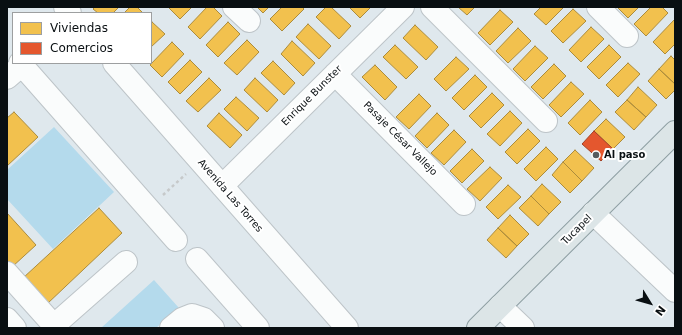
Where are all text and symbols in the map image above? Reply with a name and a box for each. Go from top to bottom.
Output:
legend [12,12,152,64]
text: Viviendas [50,21,108,35]
text: Comercios [50,41,113,55]
street label: Enrique Bunster [279,63,345,129]
street label: Pasaje César Vallejo [361,100,439,178]
place label: Al paso [604,149,645,161]
marker: Al paso [591,150,601,160]
street label: Avenida Las Torres [195,157,265,235]
street label: Tucapel [559,212,595,248]
north arrow [630,283,670,323]
text: N [652,303,668,318]

